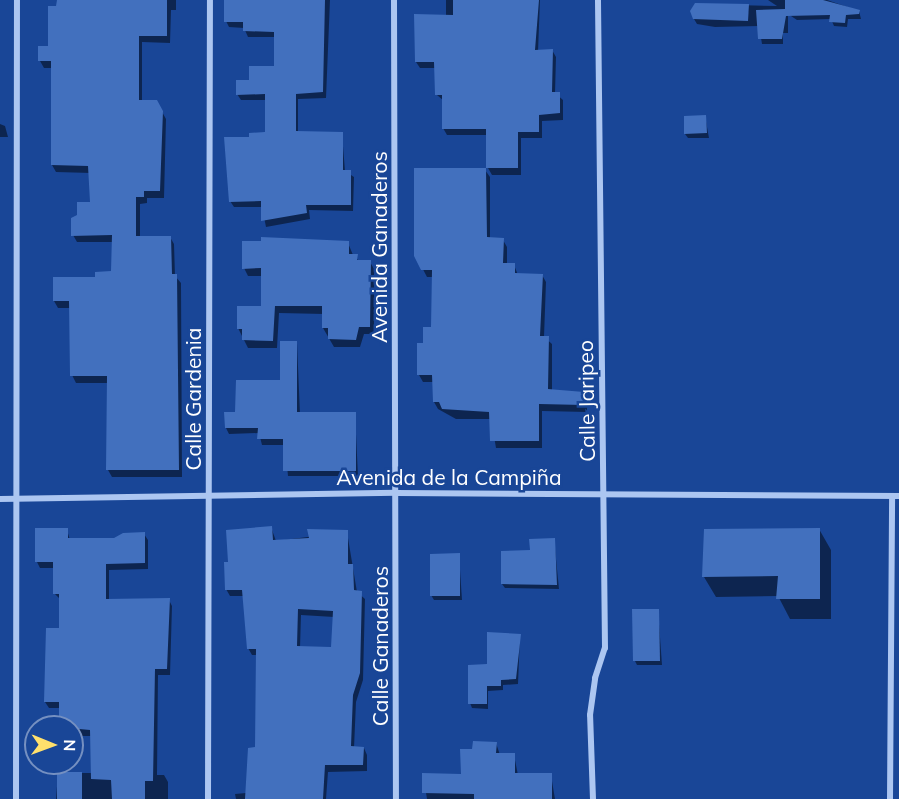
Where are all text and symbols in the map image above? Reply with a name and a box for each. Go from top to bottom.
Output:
street label: Avenida Ganaderos [366,151,392,343]
street label: Calle Gardenia [180,328,206,470]
street label: Calle Jaripeo [572,340,600,462]
street label: Avenida de la Campiña [336,464,562,490]
street label: Calle Ganaderos [367,566,393,726]
north arrow [24,715,84,775]
text: N [60,739,80,751]

